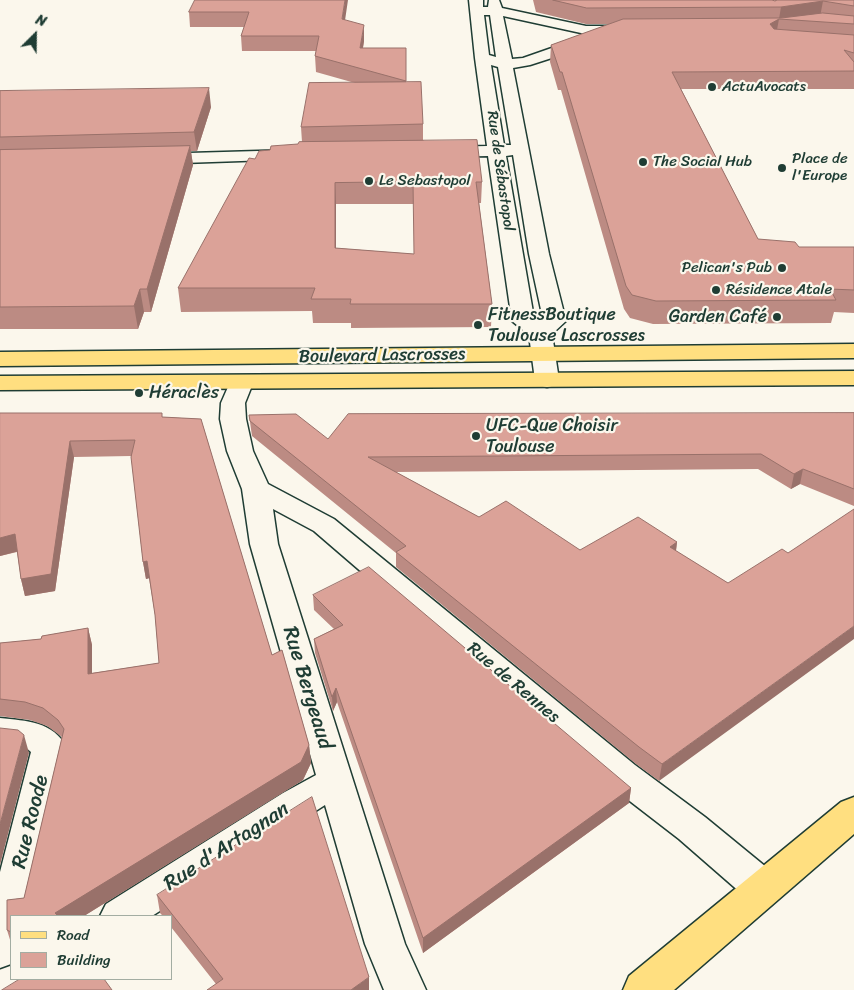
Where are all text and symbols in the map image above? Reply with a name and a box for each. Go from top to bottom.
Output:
text: N [32,7,50,34]
north arrow [10,10,60,60]
place label: ActuAvocats [722,78,806,96]
marker: ActuAvocats [706,81,718,93]
street label: Rue de Sébastopol [483,110,517,232]
place label: Place de l'Europe [792,150,848,185]
place label: The Social Hub [653,153,752,171]
marker: The Social Hub [637,156,649,168]
marker: Place de l'Europe [776,162,788,174]
place label: Le Sebastopol [379,172,471,190]
marker: Le Sebastopol [363,175,375,187]
place label: Pelican's Pub [682,259,772,277]
marker: Pelican's Pub [776,262,788,274]
place label: Résidence Atale [726,281,832,299]
marker: Résidence Atale [710,284,722,296]
place label: FitnessBoutique Toulouse Lascrosses [488,304,645,346]
place label: Garden Café [669,306,767,328]
marker: Garden Café [771,311,783,323]
marker: FitnessBoutique Toulouse Lascrosses [472,319,484,331]
street label: Boulevard Lascrosses [298,344,466,368]
place label: Héraclès [149,382,219,404]
marker: Héraclès [133,387,145,399]
place label: UFC-Que Choisir Toulouse [486,415,618,458]
marker: UFC-Que Choisir Toulouse [470,430,482,442]
street label: Rue Bergeaud [276,624,338,752]
street label: Rue de Rennes [462,638,564,728]
street label: Rue Roode [7,773,55,871]
street label: Rue d'Artagnan [160,797,294,897]
legend [10,915,172,980]
text: Road [57,922,89,948]
text: Building [57,947,111,973]

